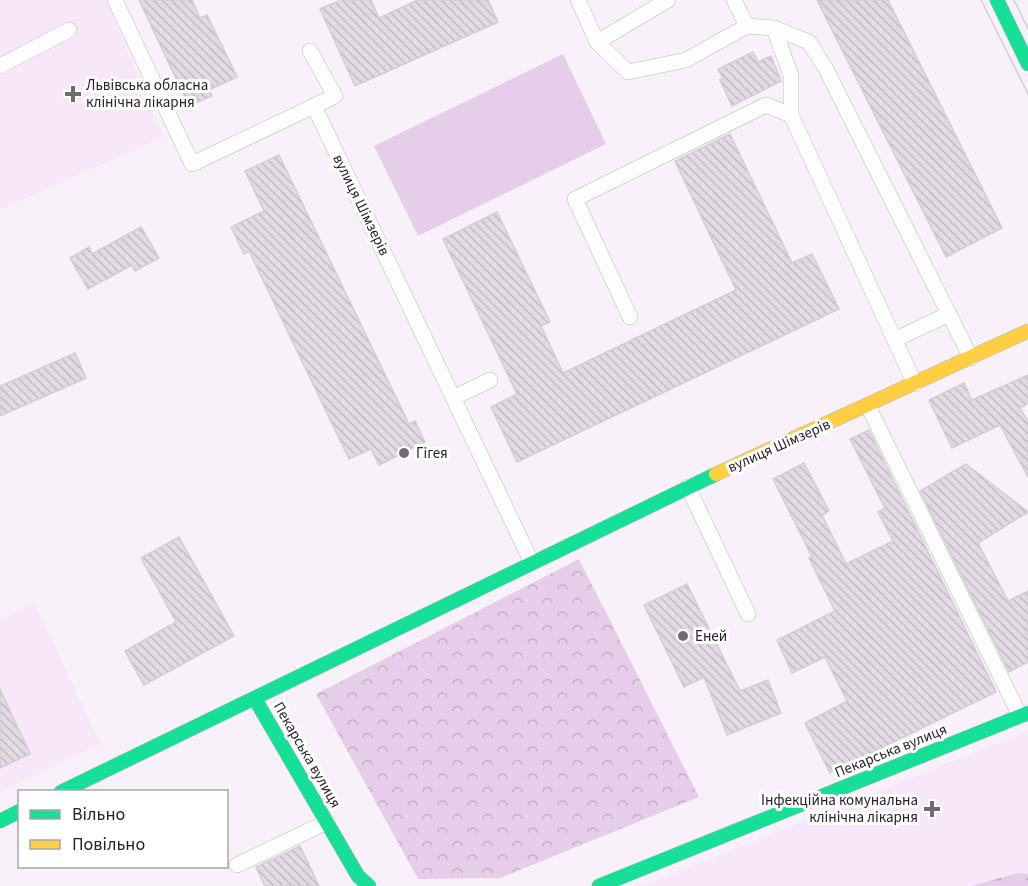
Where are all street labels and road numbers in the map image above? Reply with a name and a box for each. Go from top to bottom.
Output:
street label: вулиця Шімзерів [327,151,395,259]
street label: вулиця Шімзерів [724,414,834,478]
street label: Пекарська вулиця [268,698,346,812]
street label: Пекарська вулиця [832,719,950,783]

